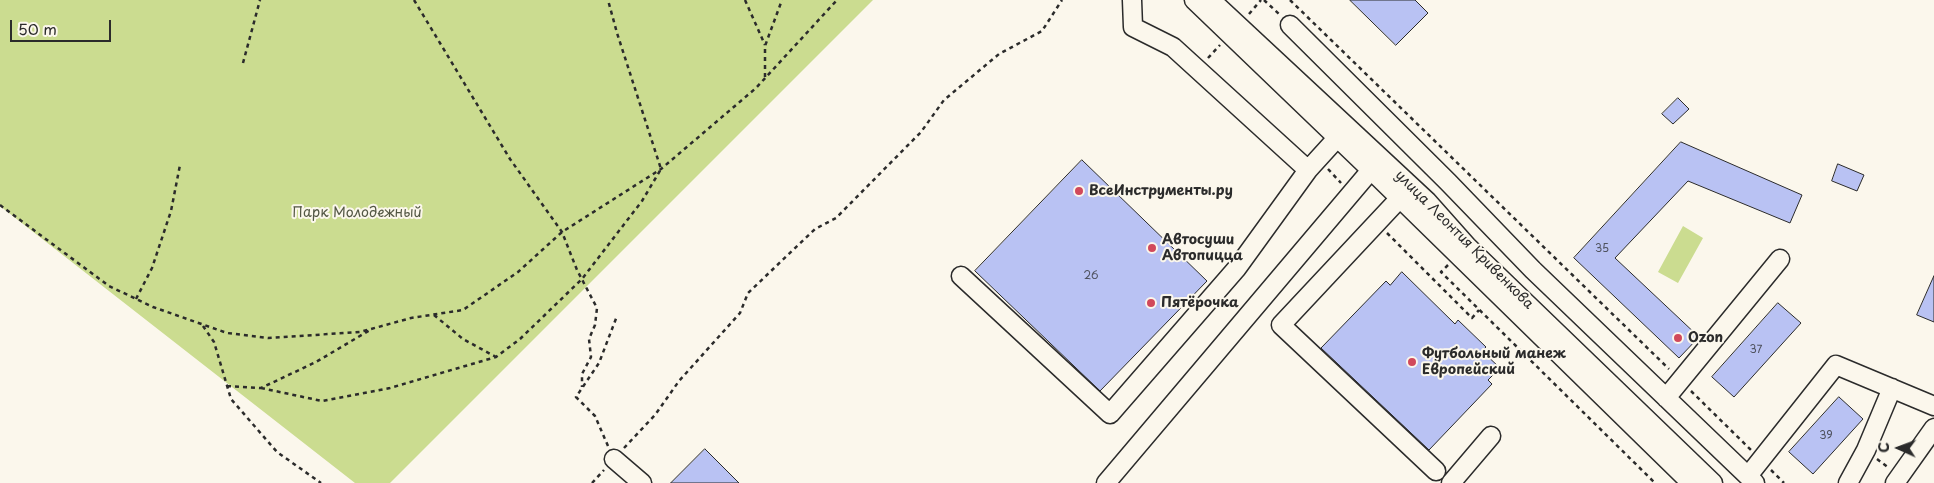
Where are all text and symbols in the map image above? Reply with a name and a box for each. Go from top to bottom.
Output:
scale bar [12,10,114,42]
text: 50 m [18,17,57,40]
street label: улица Леонтия Кривенкова [1391,167,1537,313]
place label: ВсеИнструменты.ру [1089,183,1233,199]
marker: ВсеИнструменты.ру [1073,185,1085,197]
park label: Парк Молодежный [292,205,422,221]
place label: Автосуши Автопицца [1162,232,1243,264]
marker: Автосуши Автопицца [1146,242,1158,254]
house number: 35 [1595,242,1609,256]
house number: 26 [1083,269,1099,283]
place label: Пятёрочка [1161,295,1239,311]
marker: Пятёрочка [1145,297,1157,309]
place label: Ozon [1688,330,1723,346]
marker: Ozon [1672,332,1684,344]
house number: 37 [1750,343,1762,357]
place label: Футбольный манеж Европейский [1422,346,1566,378]
marker: Футбольный манеж Европейский [1406,356,1418,368]
north arrow [1874,423,1924,473]
house number: 39 [1819,429,1833,443]
text: С [1873,442,1894,453]

